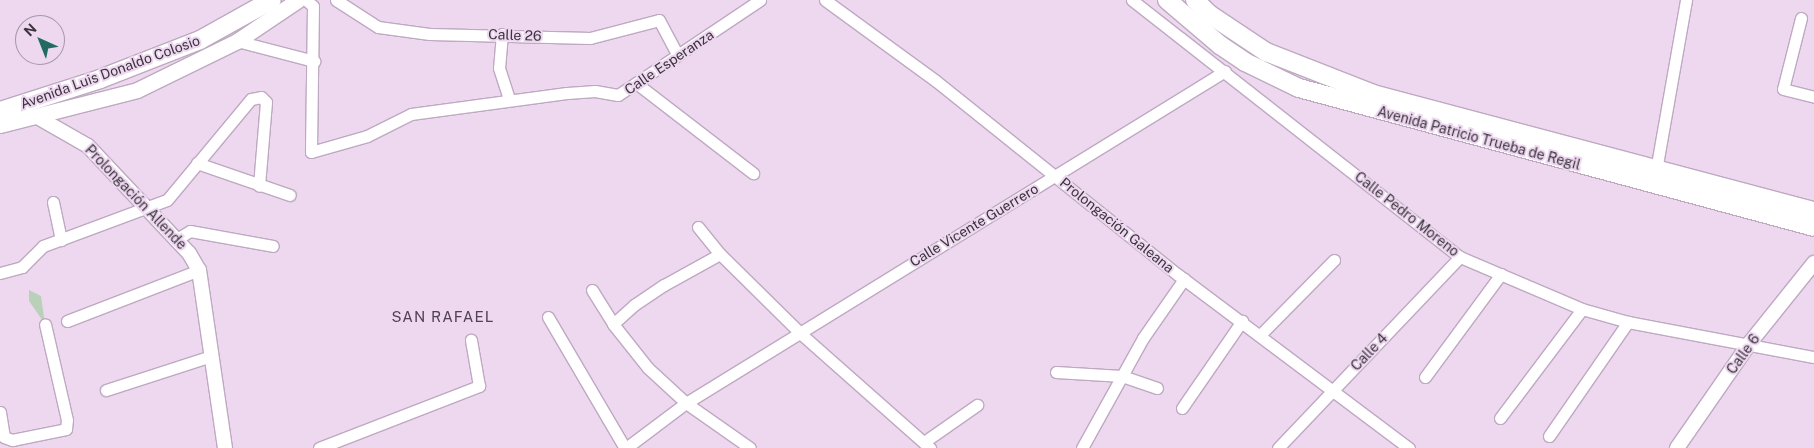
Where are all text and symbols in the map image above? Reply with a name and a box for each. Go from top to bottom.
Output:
north arrow [15,15,65,65]
text: N [21,20,40,39]
street label: Calle 26 [488,26,542,44]
street label: Calle Esperanza [621,26,717,98]
street label: Avenida Luis Donaldo Colosio [18,32,202,112]
street label: Avenida Patricio Trueba de Regil [1375,103,1583,173]
street label: Prolongación Allende [82,141,190,253]
street label: Calle Pedro Moreno [1351,168,1463,260]
street label: Prolongación Galeana [1057,174,1177,276]
street label: Calle Vicente Guerrero [906,180,1042,270]
district label: SAN RAFAEL [390,308,496,326]
street label: Calle 4 [1347,330,1391,374]
street label: Calle 6 [1723,331,1763,377]

